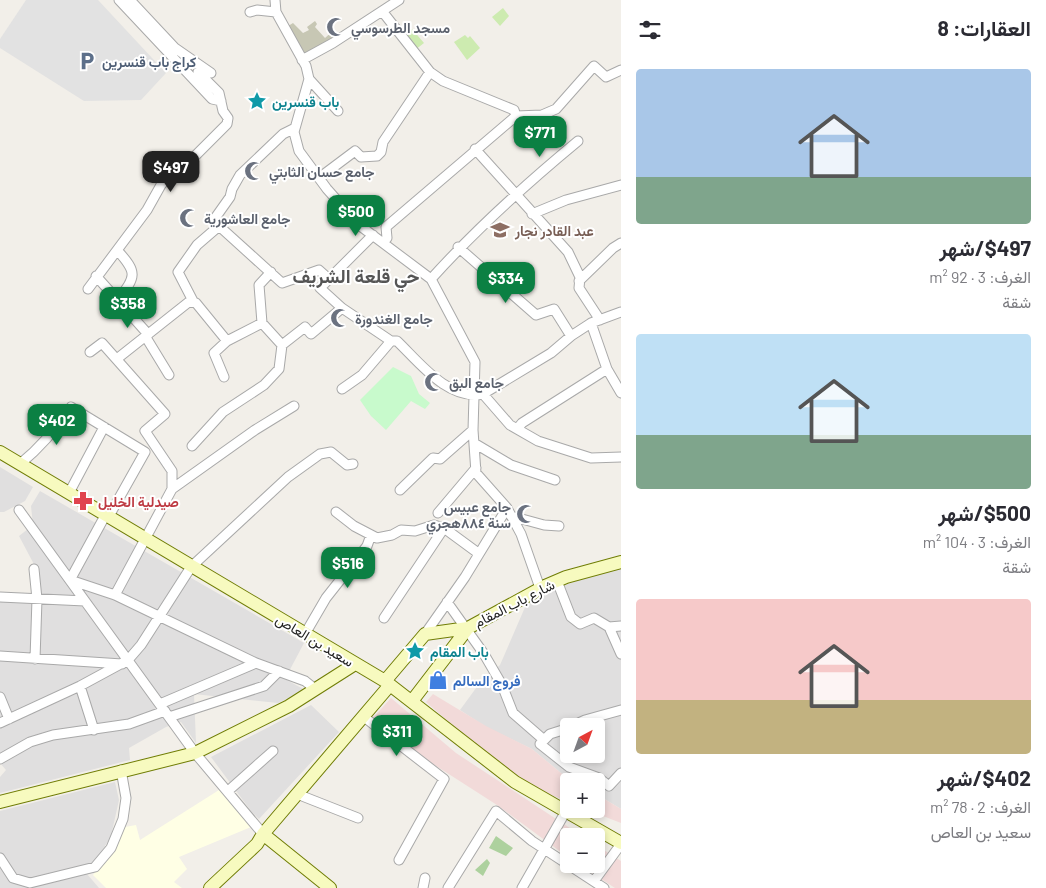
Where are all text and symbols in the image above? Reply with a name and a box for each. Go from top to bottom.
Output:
text: العقارات: 8 [937,15,1031,40]
mosque icon: مسجد الطرسوسي [325,16,347,38]
icon: filters [636,16,664,44]
place label: مسجد الطرسوسي [351,19,450,40]
parking icon: كراج باب قنسرين [76,50,98,72]
place label: كراج باب قنسرين [102,53,196,72]
place icon: باب قنسرين [246,90,268,112]
place label: باب قنسرين [272,93,339,111]
icon: home [789,101,879,191]
pin: $771 [510,116,570,158]
text: $771 [525,122,555,141]
pin: $497 [141,150,201,193]
text: $497 [153,157,189,176]
mosque icon: جامع حسان الثابتي [243,160,265,182]
place label: جامع حسان الثابتي [269,163,375,184]
pin: $500 [326,194,386,237]
text: $500 [338,201,374,220]
mosque icon: جامع العاشورية [178,207,200,229]
place label: جامع العاشورية [204,210,291,229]
school or university icon: عبد القادر نجار [489,219,511,241]
place label: عبد القادر نجار [514,222,594,240]
text: $497/شهر [939,235,1031,260]
pin: $334 [476,262,536,304]
district label: حي قلعة الشريف [292,264,420,293]
text: الغرف: 3 · 92 m² [929,267,1031,286]
text: $334 [488,268,524,287]
pin: $358 [98,286,158,329]
text: شقة [1002,292,1031,311]
text: $358 [110,293,146,312]
mosque icon: جامع الغندورة [329,307,351,329]
place label: جامع الغندورة [355,310,433,329]
icon: home [789,366,879,456]
mosque icon: جامع البق [423,371,445,393]
place label: جامع البق [449,374,505,393]
pin: $402 [27,404,87,446]
text: $402 [39,410,75,429]
pharmacy icon: صيدلية الخليل [72,490,94,512]
place label: صيدلية الخليل [98,493,179,511]
place label: جامع عبيس سنة ٨٨٤هجري [426,498,511,535]
text: $500/شهر [938,500,1031,525]
mosque icon: جامع عبيس سنة ٨٨٤هجري [515,503,537,525]
text: الغرف: 3 · 104 m² [923,532,1031,551]
pin: $516 [318,546,378,589]
text: $516 [332,553,364,572]
text: شقة [1002,557,1031,576]
street label: شارع باب المقام [471,575,558,633]
street label: سعيد بن العاص [272,610,357,671]
icon: home [789,631,879,721]
place icon: باب المقام [404,640,426,662]
place label: باب المقام [430,643,489,661]
shop icon: فروج السالم [427,669,449,691]
place label: فروج السالم [453,672,521,691]
pin: $311 [367,714,427,757]
north arrow [560,718,605,762]
map controls [560,718,605,873]
text: $311 [382,721,412,740]
text: $402/شهر [937,765,1031,790]
button: + [560,773,605,818]
text: الغرف: 2 · 78 m² [930,797,1031,816]
text: سعيد بن العاص [931,822,1031,841]
button: − [560,828,605,873]

